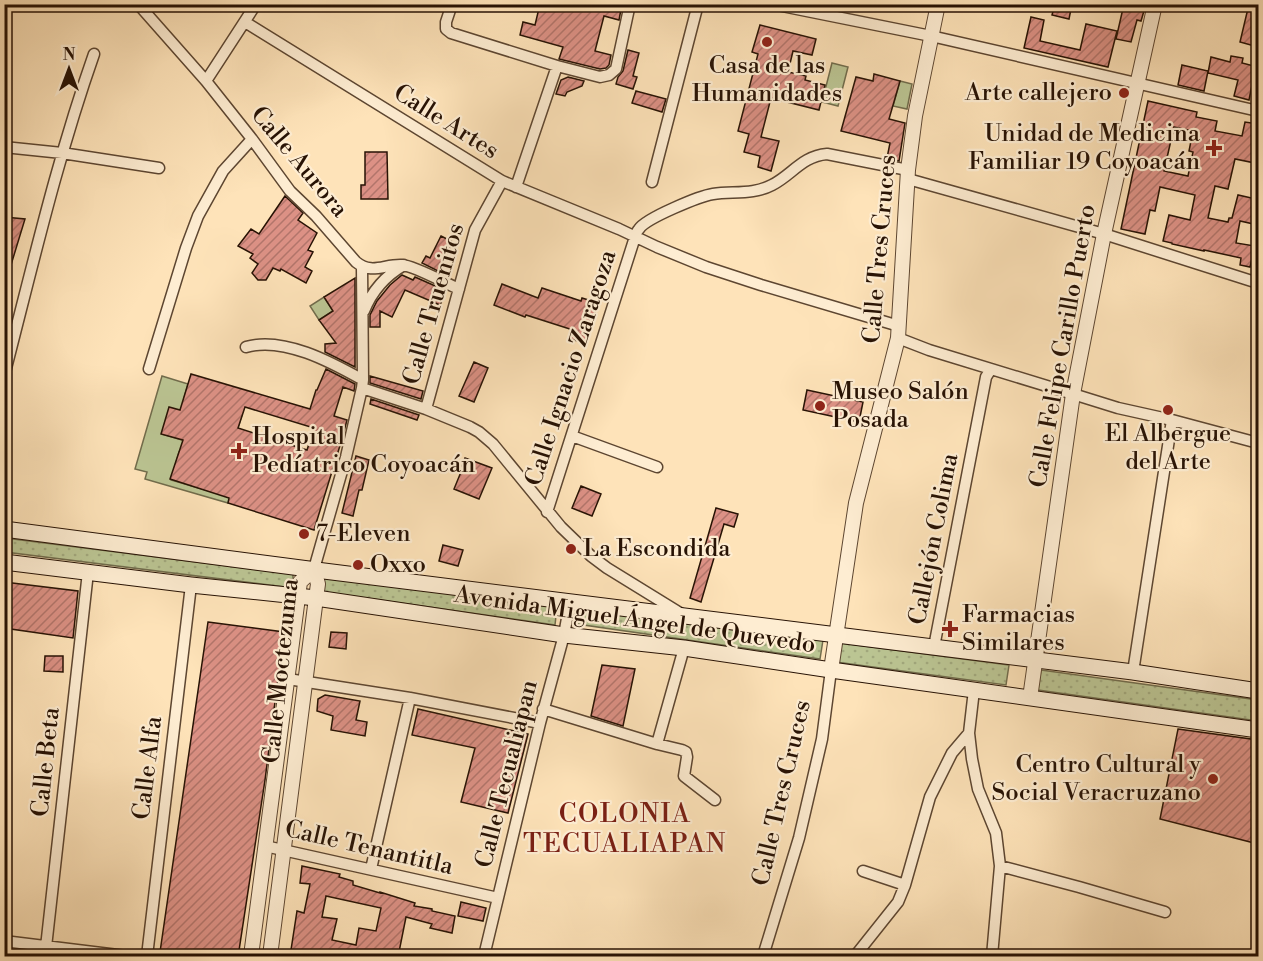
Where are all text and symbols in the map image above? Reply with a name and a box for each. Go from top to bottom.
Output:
marker: Casa de las Humanidades [760,35,774,49]
north arrow [39,39,99,99]
text: N [63,45,76,65]
place label: Casa de las Humanidades [692,51,842,109]
street label: Calle Artes [388,78,504,166]
place label: Arte callejero [964,78,1112,108]
marker: Arte callejero [1117,86,1131,100]
street label: Calle Aurora [244,100,355,224]
place label: Unidad de Medicina Familiar 19 Coyoacán [968,119,1201,177]
marker: Unidad de Medicina Familiar 19 Coyoacán [1205,139,1223,157]
street label: Calle Tres Cruces [857,153,903,345]
street label: Calle Felipe Carillo Puerto [1023,202,1103,490]
street label: Calle Truenitos [397,220,471,388]
street label: Calle Ignacio Zaragoza [519,246,624,490]
place label: Museo Salón Posada [832,377,969,435]
marker: Museo Salón Posada [813,399,827,413]
marker: El Albergue del Arte [1161,403,1175,417]
place label: El Albergue del Arte [1105,419,1231,477]
place label: Hospital Pedíatrico Coyoacán [252,422,475,480]
marker: Hospital Pedíatrico Coyoacán [230,442,248,460]
street label: Callejón Colima [903,450,965,627]
place label: 7-Eleven [316,519,411,549]
marker: 7-Eleven [297,527,311,541]
place label: La Escondida [583,534,731,564]
marker: La Escondida [564,542,578,556]
place label: Oxxo [370,550,426,580]
marker: Oxxo [351,558,365,572]
street label: Calle Moctezuma [256,576,306,765]
street label: Avenida Miguel Ángel de Quevedo [451,579,818,660]
place label: Farmacias Similares [962,600,1075,658]
marker: Farmacias Similares [943,622,957,636]
street label: Calle Tecualiapan [469,677,545,871]
street label: Calle Tres Cruces [746,697,818,889]
street label: Calle Beta [25,705,67,818]
street label: Calle Alfa [127,714,169,822]
place label: Centro Cultural y Social Veracruzano [992,750,1201,808]
marker: Centro Cultural y Social Veracruzano [1206,772,1220,786]
district label: COLONIA TECUALIAPAN [523,798,727,860]
street label: Calle Tenantitla [282,814,457,882]

